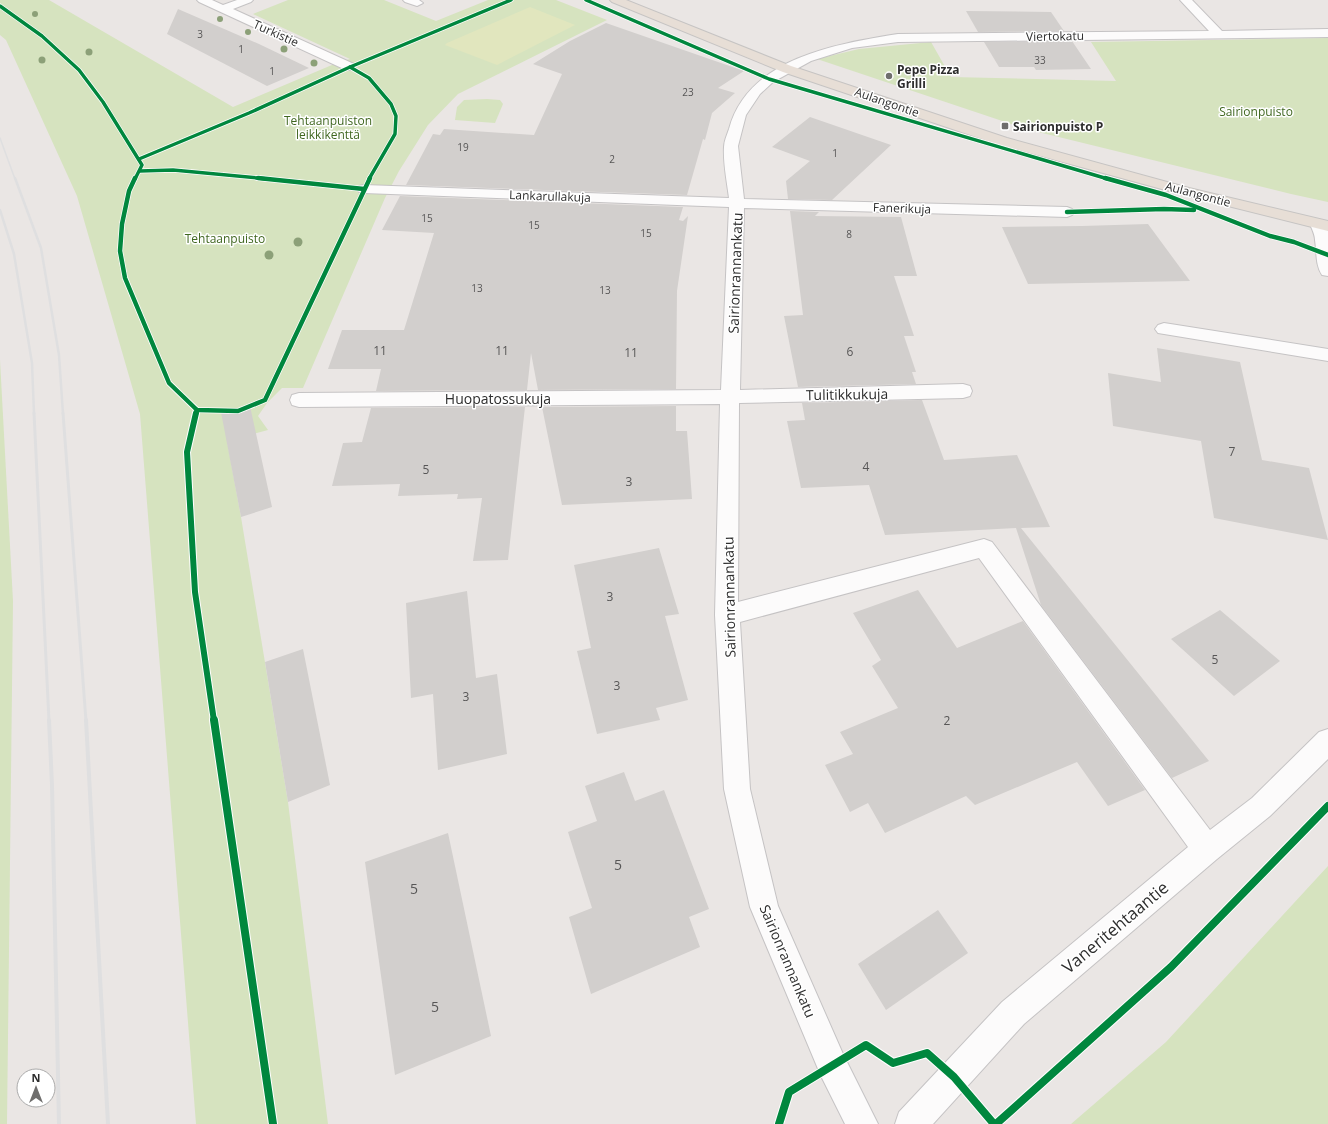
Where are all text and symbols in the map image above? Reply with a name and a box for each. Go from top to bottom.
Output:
street label: Turkistie [251,15,302,51]
house number: 3 [197,27,203,41]
street label: Viertokatu [1026,27,1084,45]
house number: 1 [238,42,244,56]
house number: 33 [1034,53,1046,67]
place label: Pepe Pizza Grilli [897,61,960,92]
house number: 1 [269,64,275,78]
marker: Pepe Pizza Grilli [884,71,894,81]
street label: Aulangontie [852,83,922,121]
house number: 23 [682,85,694,99]
park label: Sairionpuisto [1219,103,1293,120]
park label: Tehtaanpuiston leikkikenttä [284,112,372,143]
place label: Sairionpuisto P [1013,118,1103,135]
marker: Sairionpuisto P [1000,121,1010,131]
house number: 19 [457,140,469,154]
house number: 1 [832,146,838,160]
house number: 2 [609,152,615,166]
street label: Aulangontie [1163,177,1233,211]
street label: Lankarullakuja [509,186,591,206]
street label: Fanerikuja [873,198,931,218]
house number: 15 [421,211,433,225]
street label: Sairionrannankatu [723,212,747,334]
house number: 15 [528,218,540,232]
house number: 15 [640,226,652,240]
house number: 8 [846,227,852,241]
park label: Tehtaanpuisto [185,230,265,247]
house number: 13 [471,281,483,295]
house number: 13 [599,283,611,297]
house number: 11 [373,342,387,359]
house number: 11 [495,342,509,359]
house number: 6 [847,343,854,360]
house number: 11 [624,344,638,361]
street label: Tulitikkukuja [806,384,888,404]
street label: Huopatossukuja [445,389,551,408]
house number: 7 [1229,443,1236,460]
house number: 4 [863,458,870,475]
house number: 5 [423,461,430,478]
house number: 3 [626,473,633,490]
street label: Sairionrannankatu [718,536,740,658]
house number: 3 [607,588,614,605]
house number: 5 [1212,651,1219,668]
house number: 3 [614,677,621,694]
house number: 3 [463,688,470,705]
house number: 2 [944,712,951,729]
house number: 5 [614,855,622,874]
street label: Vaneritehtaantie [1057,876,1173,978]
house number: 5 [410,879,418,898]
street label: Sairionrannankatu [756,902,820,1020]
house number: 5 [431,997,439,1016]
north arrow [16,1068,56,1108]
text: N [32,1070,40,1085]

